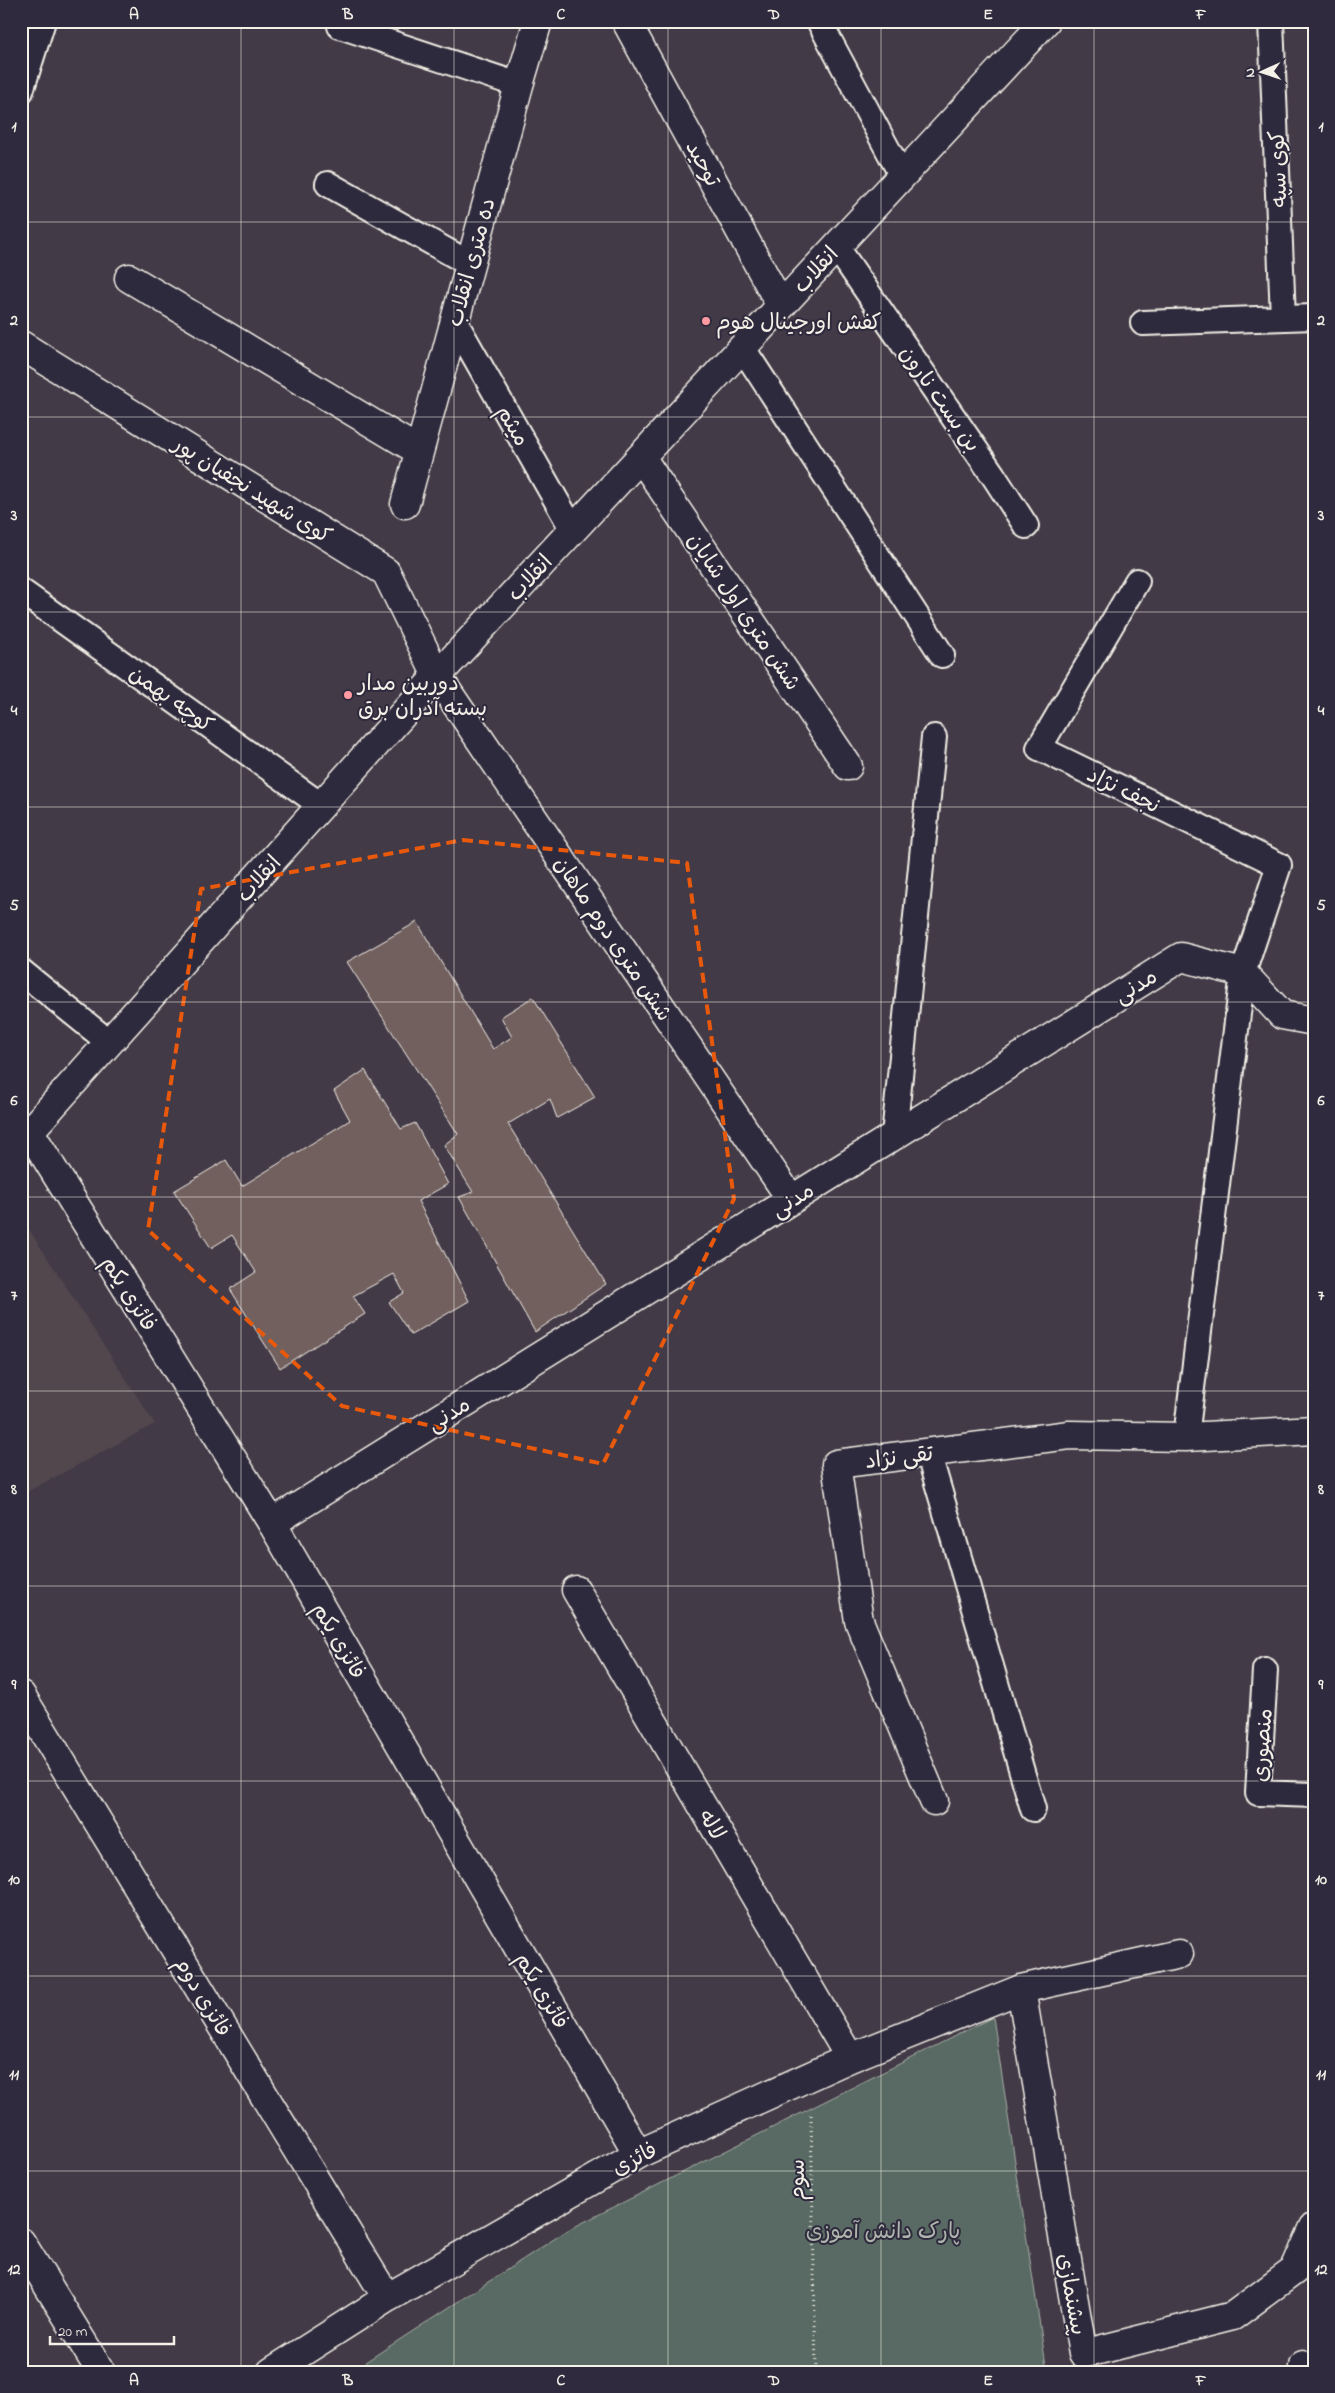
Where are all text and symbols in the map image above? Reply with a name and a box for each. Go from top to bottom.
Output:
text: A [129,3,139,27]
text: B [342,3,354,27]
text: C [557,3,566,27]
text: D [767,3,780,27]
text: E [983,3,993,27]
text: F [1195,3,1207,27]
north arrow [1238,48,1288,98]
text: N [1240,67,1261,78]
text: 1 [11,115,17,139]
text: 1 [1318,115,1324,139]
street label: کوی سپه [1263,130,1297,208]
street label: توحید [676,135,727,194]
street label: ده متری انقلاب [440,195,505,331]
street label: انقلاب [787,240,847,302]
place label: کفش اورجینال هوم [716,308,881,340]
text: 2 [9,309,18,333]
text: 2 [1316,309,1325,333]
marker: کفش اورجینال هوم [700,315,712,327]
street label: بن بست نارون [890,340,987,460]
street label: میثم [487,400,536,453]
street label: کوی شهید نجفیان پور [164,429,337,553]
text: 3 [10,504,18,528]
text: 3 [1317,504,1325,528]
street label: شش متری اول شایان [678,527,807,698]
street label: انقلاب [501,548,561,610]
street label: کوچه بهمن [121,659,219,742]
place label: دوربین مدار بسته آذران برق [356,669,487,726]
marker: دوربین مدار بسته آذران برق [342,689,354,701]
text: 4 [10,699,18,723]
text: 4 [1317,699,1325,723]
street label: نجف نژاد [1081,760,1165,823]
street label: انقلاب [230,849,290,911]
street label: شش متری دوم ماهان [544,851,679,1029]
text: 5 [9,894,19,918]
text: 5 [1316,894,1326,918]
street label: مدنی [1109,962,1164,1013]
text: 6 [9,1089,18,1113]
text: 6 [1316,1089,1325,1113]
street label: مدنی [766,1176,821,1227]
street label: فائزی یکم [92,1251,163,1339]
text: 7 [11,1284,18,1308]
text: 7 [1318,1284,1325,1308]
street label: مدنی [422,1390,477,1441]
street label: تقی نژاد [863,1439,936,1479]
text: 8 [10,1478,17,1502]
text: 8 [1317,1478,1324,1502]
street label: فائزی یکم [303,1597,372,1686]
text: 9 [11,1673,17,1697]
text: 9 [1318,1673,1324,1697]
street label: منصوری [1245,1707,1283,1783]
street label: لاله [689,1804,732,1847]
text: 10 [8,1868,20,1892]
text: 10 [1315,1868,1327,1892]
street label: فائزی یکم [506,1947,575,2036]
street label: فائزی دوم [165,1951,238,2044]
text: 11 [9,2063,20,2087]
text: 11 [1316,2063,1327,2087]
street label: فائزی [607,2136,664,2186]
street label: سوم [783,2159,815,2201]
park label: پارک دانش آموزی [806,2217,960,2249]
street label: پیشنمازی [1047,2251,1093,2338]
text: 12 [7,2258,21,2282]
text: 12 [1314,2258,1328,2282]
scale bar [50,2313,174,2345]
text: 20 m [58,2321,88,2343]
text: A [129,2369,139,2393]
text: B [342,2369,354,2393]
text: C [557,2369,566,2393]
text: D [767,2369,780,2393]
text: E [983,2369,993,2393]
text: F [1195,2369,1207,2393]

